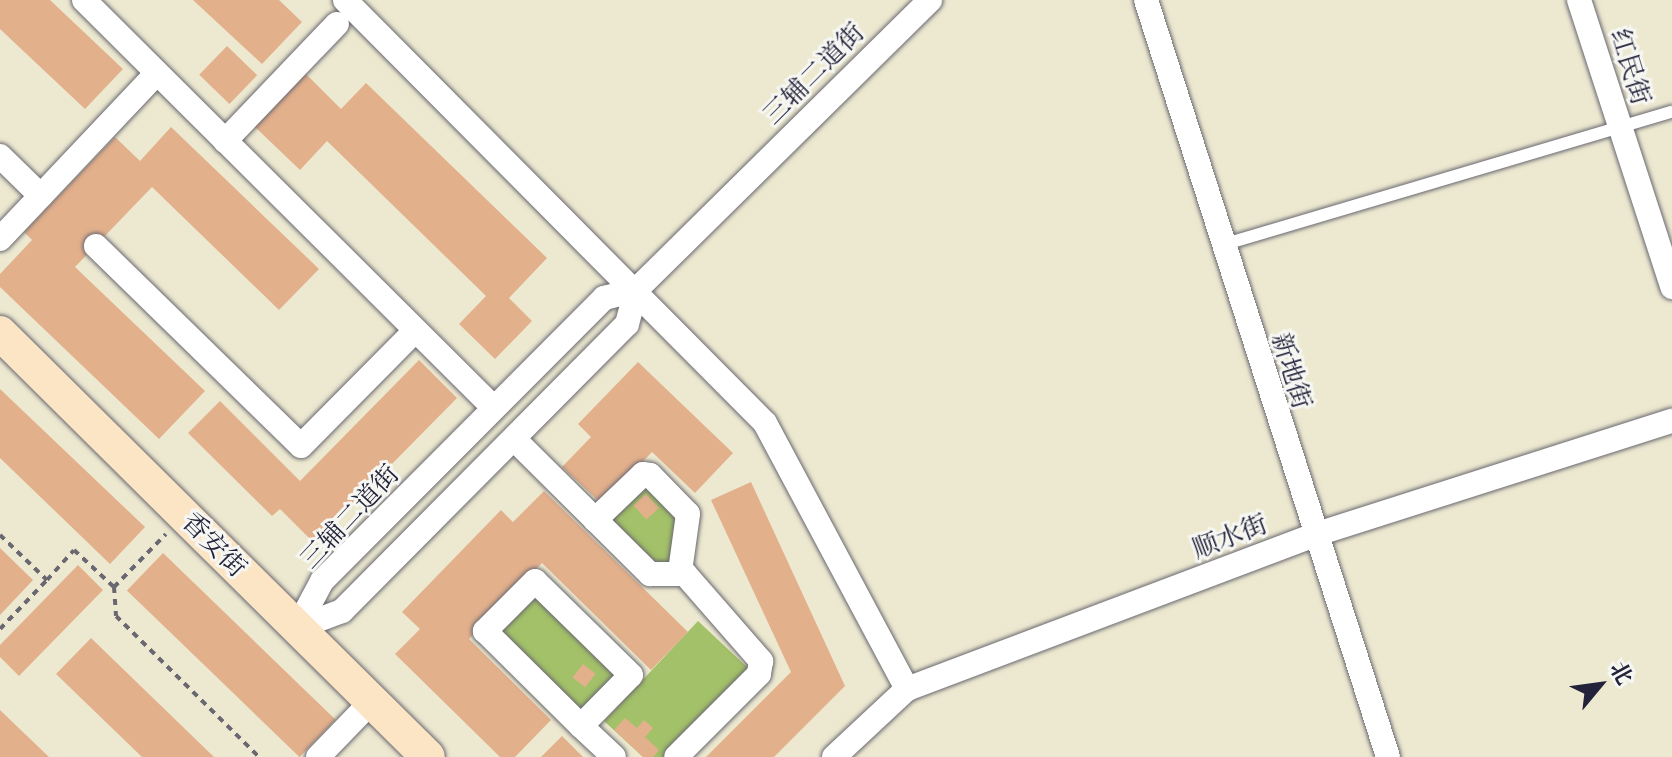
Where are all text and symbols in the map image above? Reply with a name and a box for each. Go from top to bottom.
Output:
street label: 三辅二道街 [757,17,871,131]
street label: 红民街 [1604,25,1656,109]
street label: 新地街 [1265,329,1317,413]
street label: 三辅二道街 [294,459,406,575]
street label: 香安街 [175,506,253,584]
street label: 顺水街 [1188,508,1272,566]
north arrow [1560,645,1640,725]
text: 北 [1603,656,1639,690]

